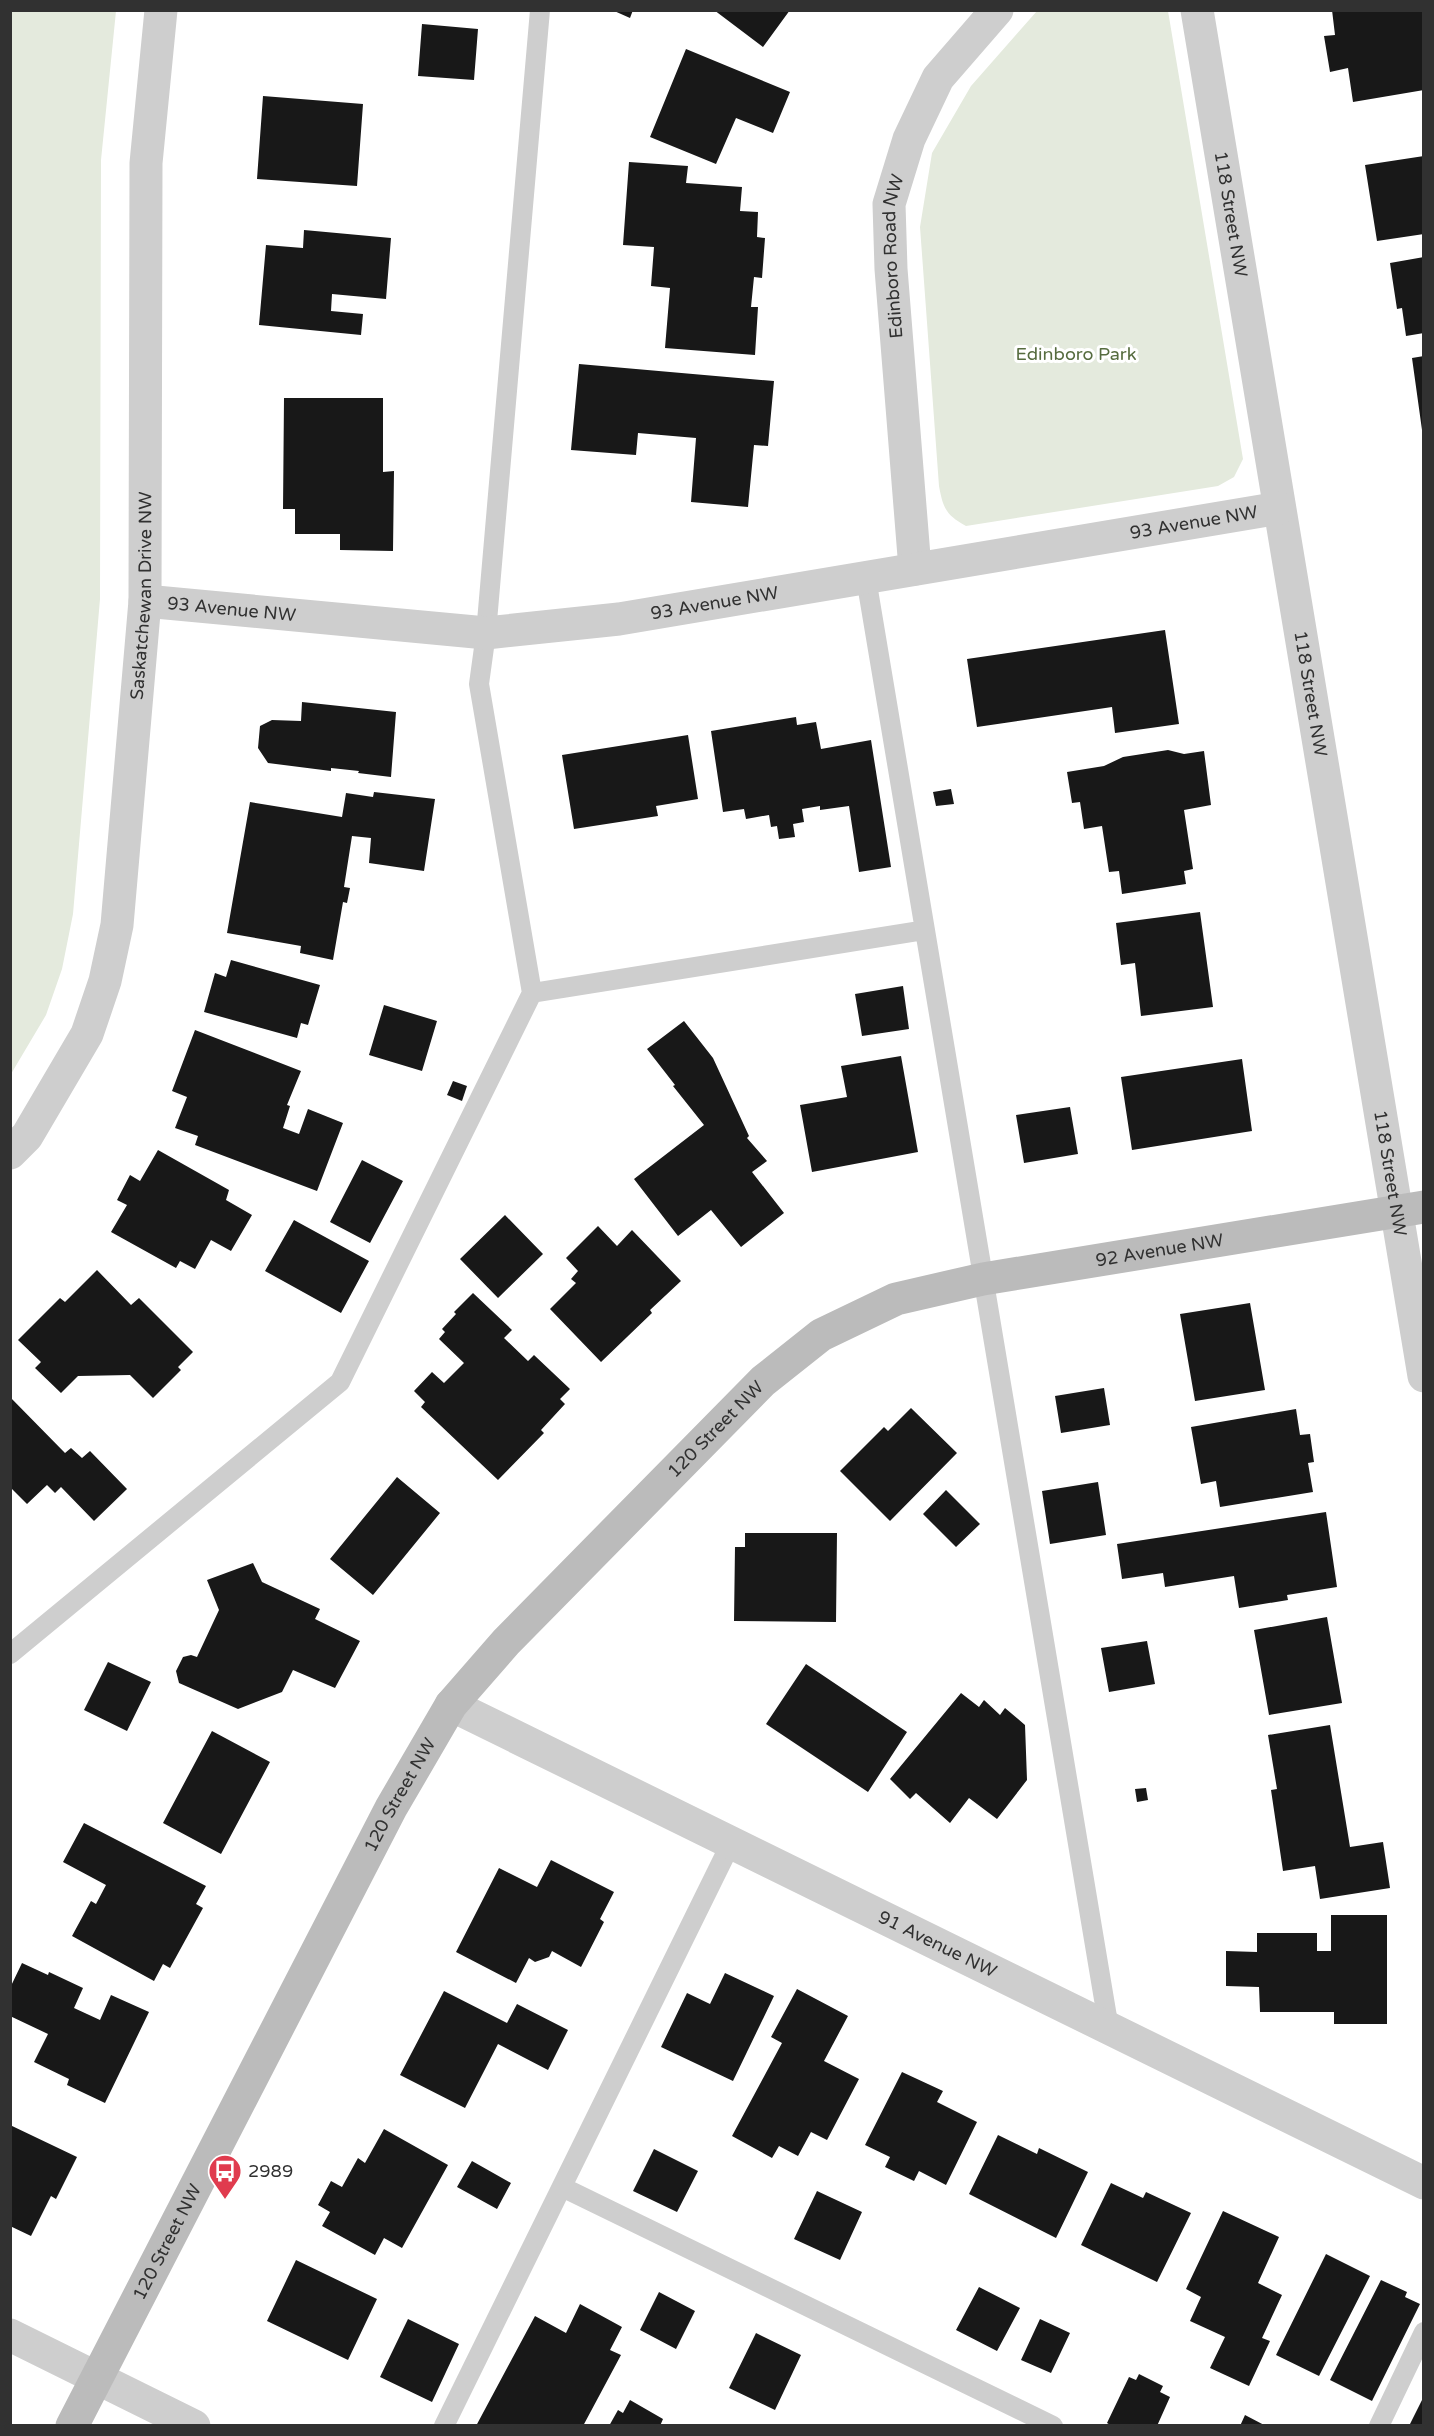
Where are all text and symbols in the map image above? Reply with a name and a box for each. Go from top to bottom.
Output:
street label: 118 Street NW [1210,150,1252,279]
street label: Edinboro Road NW [878,171,909,339]
park label: Edinboro Park [1015,343,1137,365]
street label: Saskatchewan Drive NW [126,492,156,701]
street label: 93 Avenue NW [1128,501,1259,544]
street label: 93 Avenue NW [649,581,780,625]
street label: 93 Avenue NW [166,592,297,626]
street label: 118 Street NW [1289,629,1332,758]
street label: 118 Street NW [1369,1108,1412,1238]
street label: 92 Avenue NW [1094,1229,1225,1271]
street label: 120 Street NW [663,1376,768,1482]
street label: 120 Street NW [359,1734,440,1856]
street label: 91 Avenue NW [875,1906,1000,1982]
bus stop icon: 2989 [207,2153,243,2200]
place label: 2989 [248,2160,293,2182]
street label: 120 Street NW [128,2180,206,2304]

